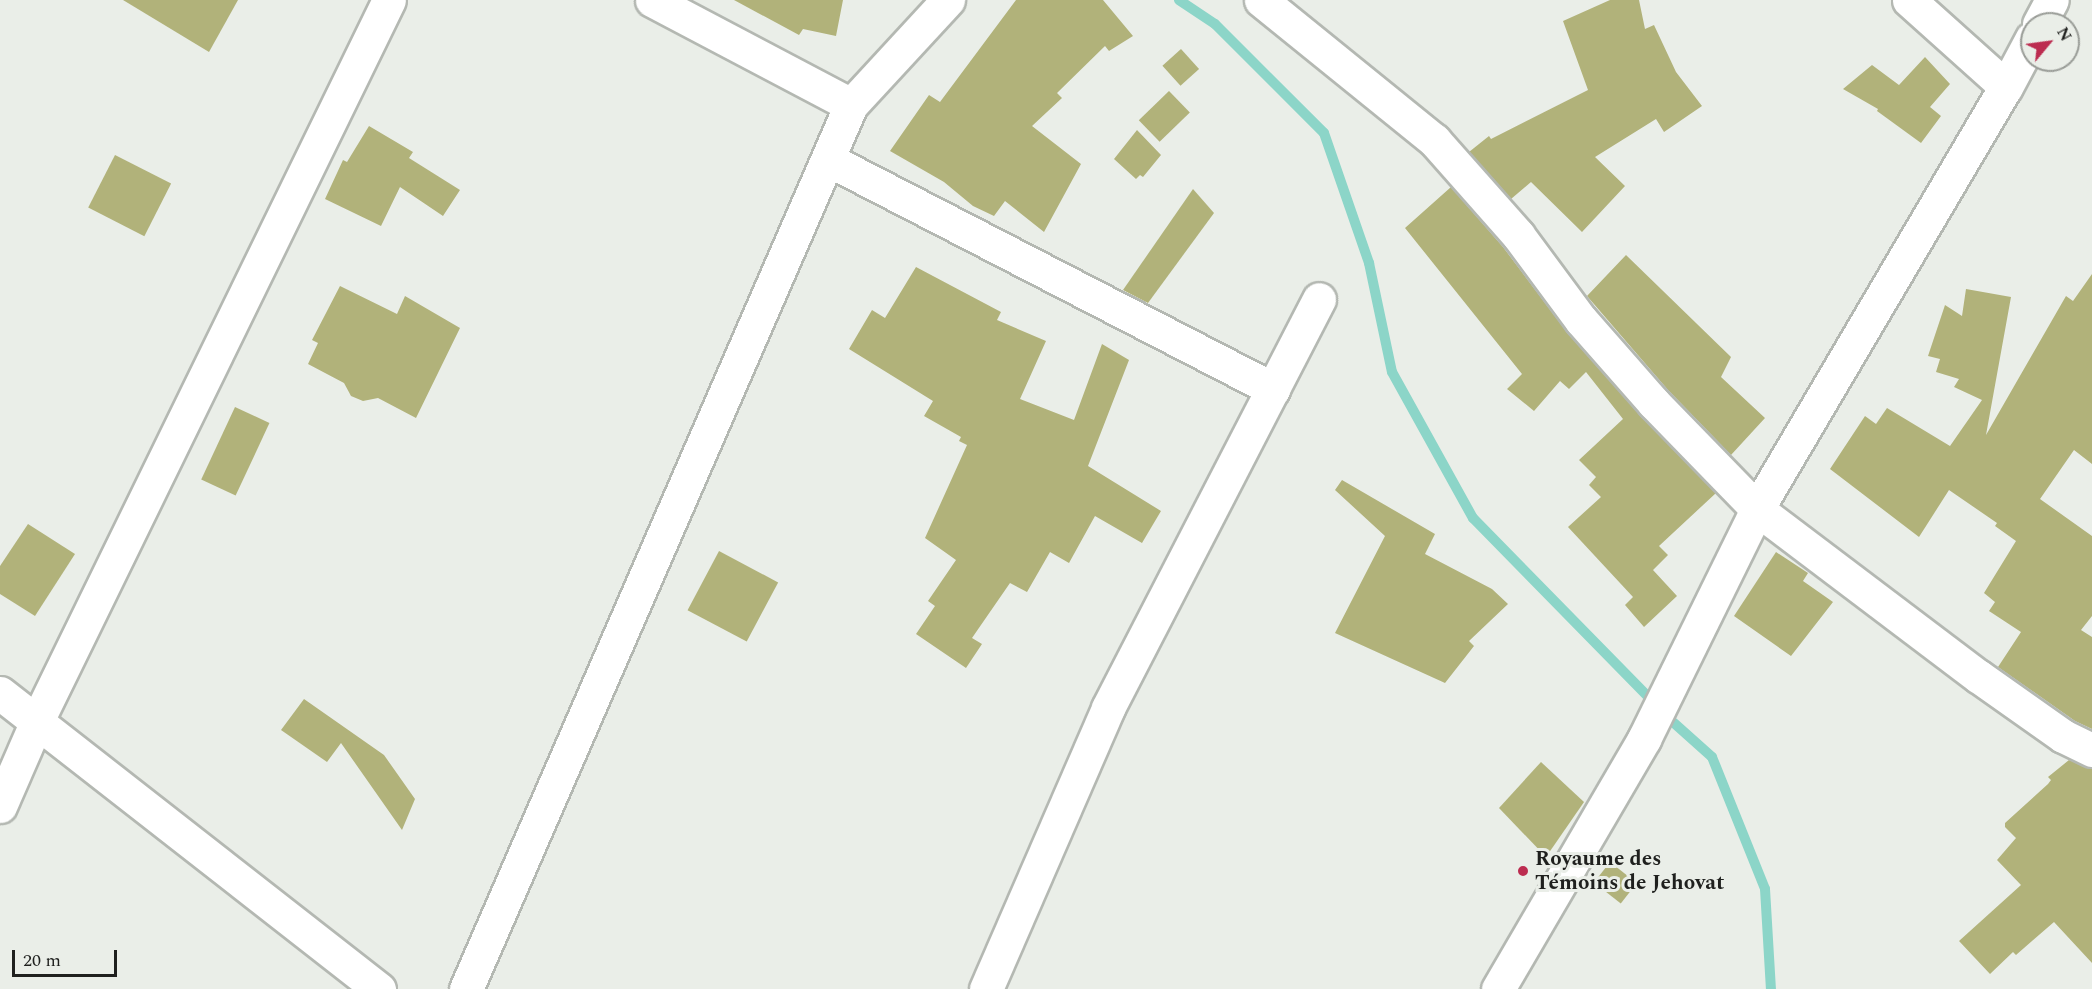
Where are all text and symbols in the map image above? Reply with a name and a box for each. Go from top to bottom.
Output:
north arrow [2020,12,2080,72]
text: N [2050,23,2078,46]
place label: Royaume des Témoins de Jehovat [1535,846,1724,896]
marker: Royaume des Témoins de Jehovat [1516,864,1530,878]
scale bar [15,938,120,976]
text: 20 m [23,947,61,974]

